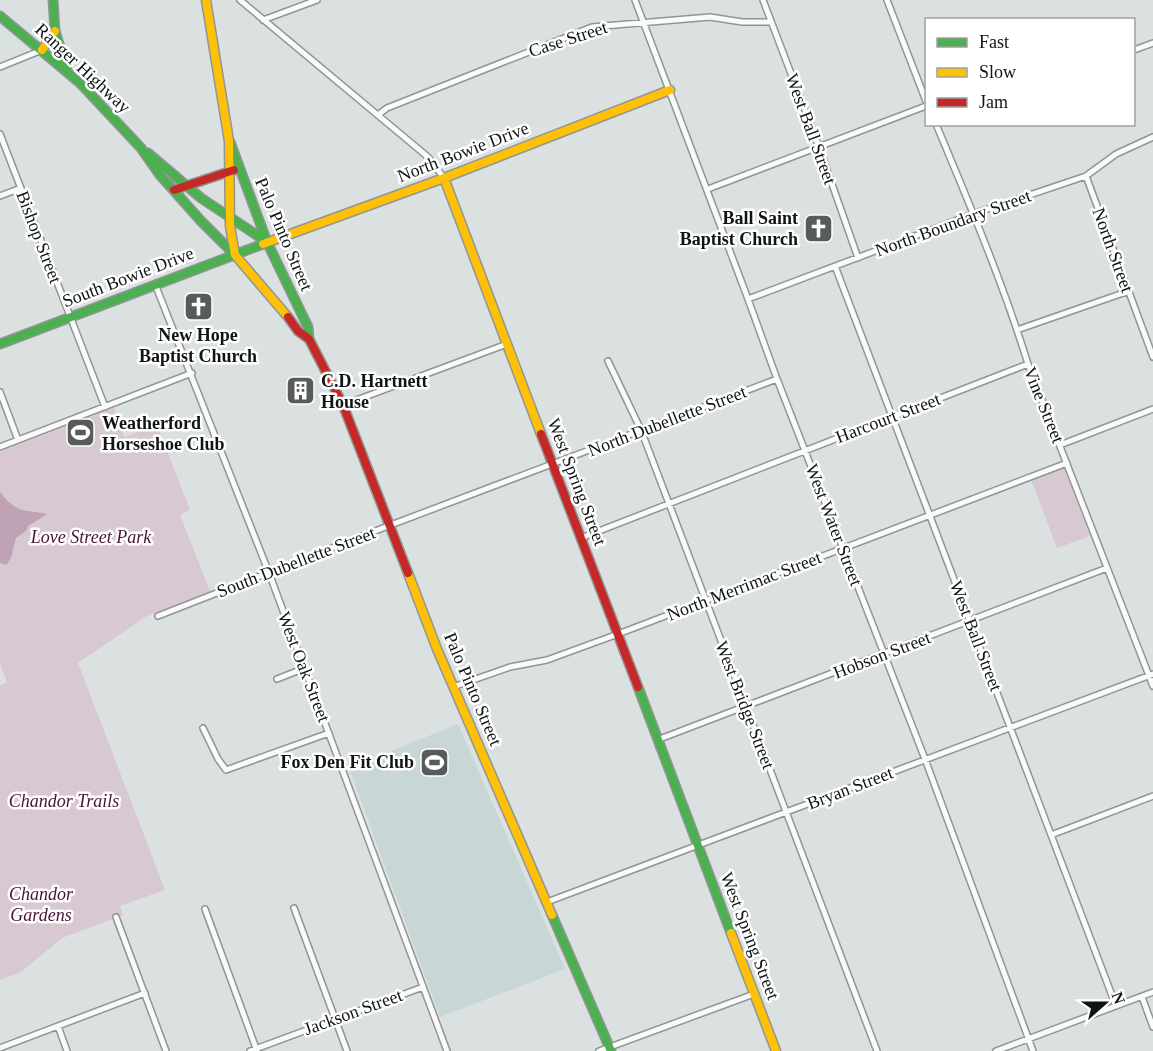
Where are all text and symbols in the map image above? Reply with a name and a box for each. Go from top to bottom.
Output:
street label: Case Street [526,17,610,61]
legend [925,18,1135,126]
street label: Ranger Highway [31,19,135,117]
text: Fast [979,32,1009,52]
text: Slow [979,62,1016,82]
street label: West Ball Street [782,71,840,187]
text: Jam [979,92,1008,112]
street label: North Bowie Drive [395,118,531,186]
street label: Palo Pinto Street [251,174,317,294]
street label: North Boundary Street [873,186,1033,260]
street label: Bishop Street [12,188,66,286]
street label: North Street [1088,205,1138,295]
place label: Ball Saint Baptist Church [680,208,798,249]
church icon: Ball Saint Baptist Church [803,212,835,244]
street label: South Bowie Drive [60,243,196,311]
church icon: New Hope Baptist Church [182,290,214,322]
place label: New Hope Baptist Church [139,325,257,366]
street label: Vine Street [1020,364,1068,446]
place label: C.D. Hartnett House [321,371,427,412]
building icon: C.D. Hartnett House [284,375,316,407]
street label: North Dubellette Street [585,382,749,460]
street label: Harcourt Street [833,389,943,447]
place label: Weatherford Horseshoe Club [102,413,225,454]
street label: West Spring Street [544,416,610,548]
sports icon: Weatherford Horseshoe Club [65,417,97,449]
street label: West Water Street [802,461,866,589]
street label: South Dubellette Street [214,523,378,601]
park label: Love Street Park [30,527,152,547]
street label: North Merrimac Street [664,547,824,625]
street label: West Ball Street [946,578,1006,694]
street label: West Oak Street [274,609,334,725]
street label: Hobson Street [831,627,933,683]
street label: Palo Pinto Street [440,629,506,749]
street label: West Bridge Street [711,638,779,772]
sports icon: Fox Den Fit Club [419,746,451,778]
place label: Fox Den Fit Club [280,752,414,772]
street label: Bryan Street [804,762,896,814]
park label: Chandor Trails [9,791,119,811]
street label: West Spring Street [717,870,783,1002]
park label: Chandor Gardens [9,884,74,925]
north arrow [1075,973,1135,1033]
street label: Jackson Street [301,985,405,1039]
text: N [1109,989,1129,1007]

